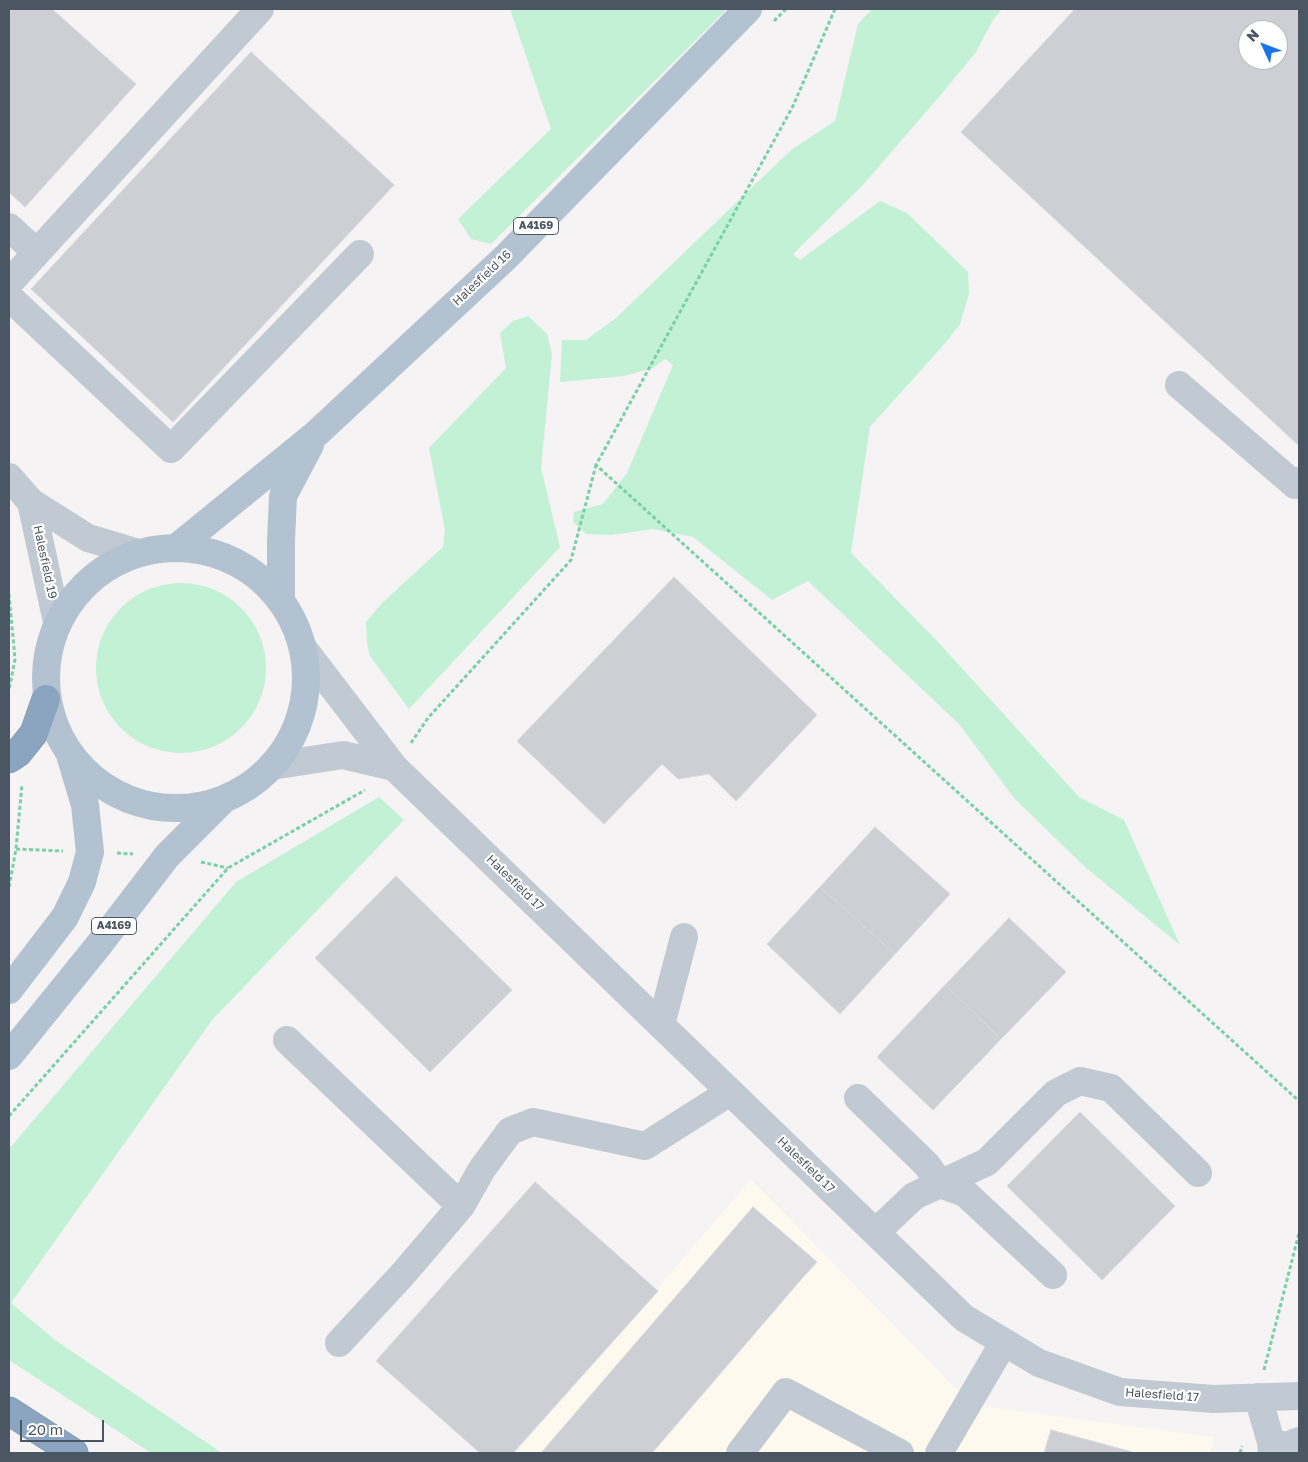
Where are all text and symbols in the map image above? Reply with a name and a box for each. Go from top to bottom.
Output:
north arrow [1238,20,1288,70]
text: N [1243,25,1262,45]
road number: A4169 [514,218,558,235]
street label: Halesfield 16 [450,247,514,309]
street label: Halesfield 19 [30,524,60,600]
street label: Halesfield 17 [483,852,547,914]
road number: A4169 [92,918,136,934]
street label: Halesfield 17 [774,1134,838,1196]
street label: Halesfield 17 [1125,1385,1199,1405]
scale bar [22,1410,106,1442]
text: 20 m [28,1420,63,1438]

